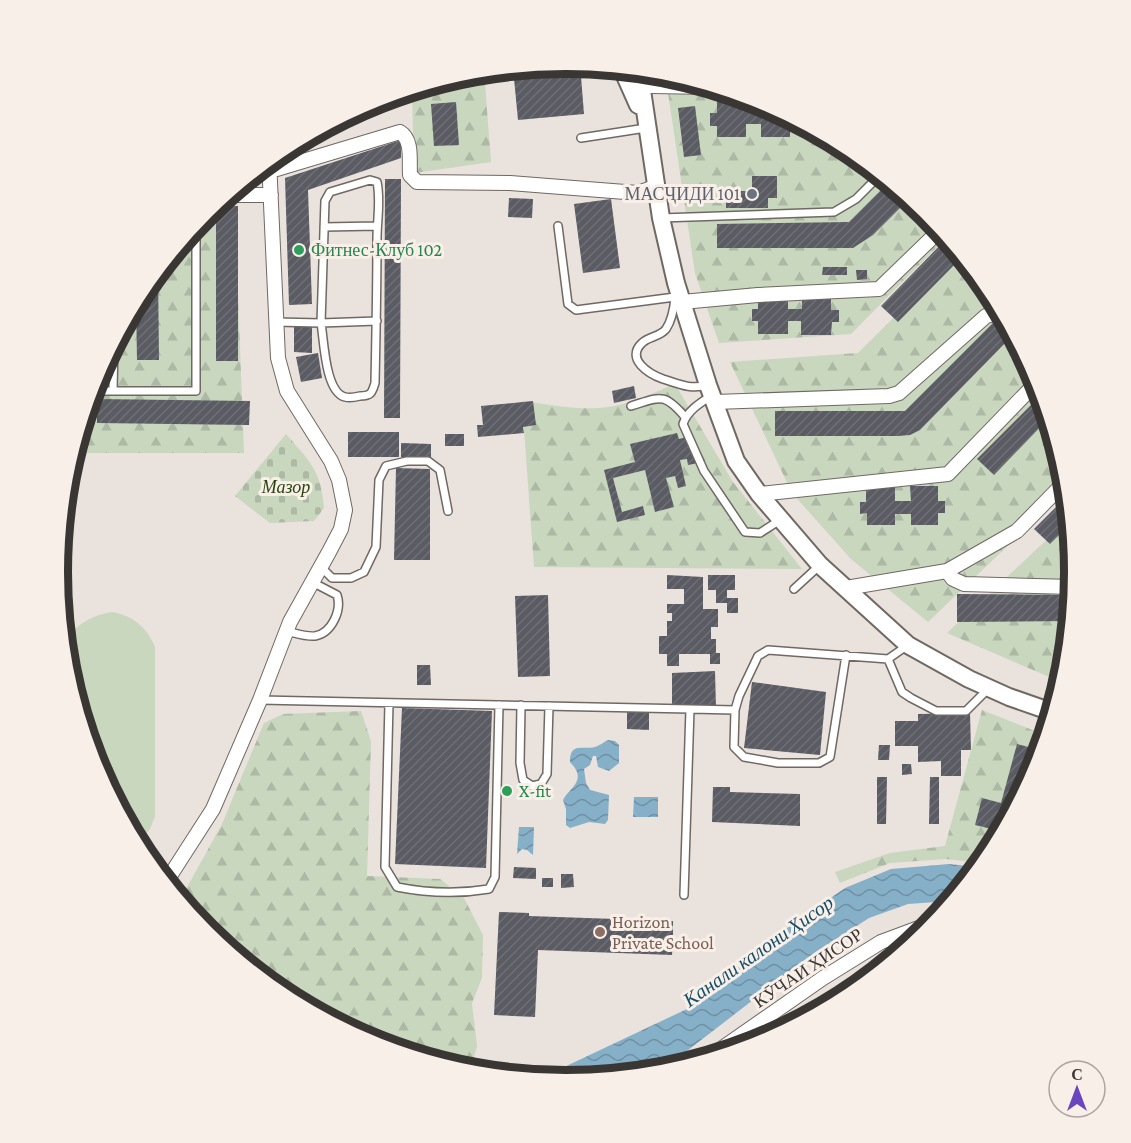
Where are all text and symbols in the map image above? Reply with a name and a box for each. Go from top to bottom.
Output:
place label: МАСҶИДИ 101 [624,184,740,204]
marker: МАСҶИДИ 101 [745,187,759,201]
place label: Фитнес-Клуб 102 [311,240,442,260]
marker: Фитнес-Клуб 102 [292,243,306,257]
park label: Мазор [261,477,310,497]
place label: X-fit [519,781,552,801]
marker: X-fit [500,784,514,798]
water label: Канали калони Ҳисор [678,891,838,1012]
place label: Horizon Private School [612,912,714,953]
street label: КӮЧАИ ҲИСОР [750,924,866,1012]
marker: Horizon Private School [593,925,607,939]
north arrow [1047,1059,1107,1119]
text: С [1071,1066,1083,1083]

